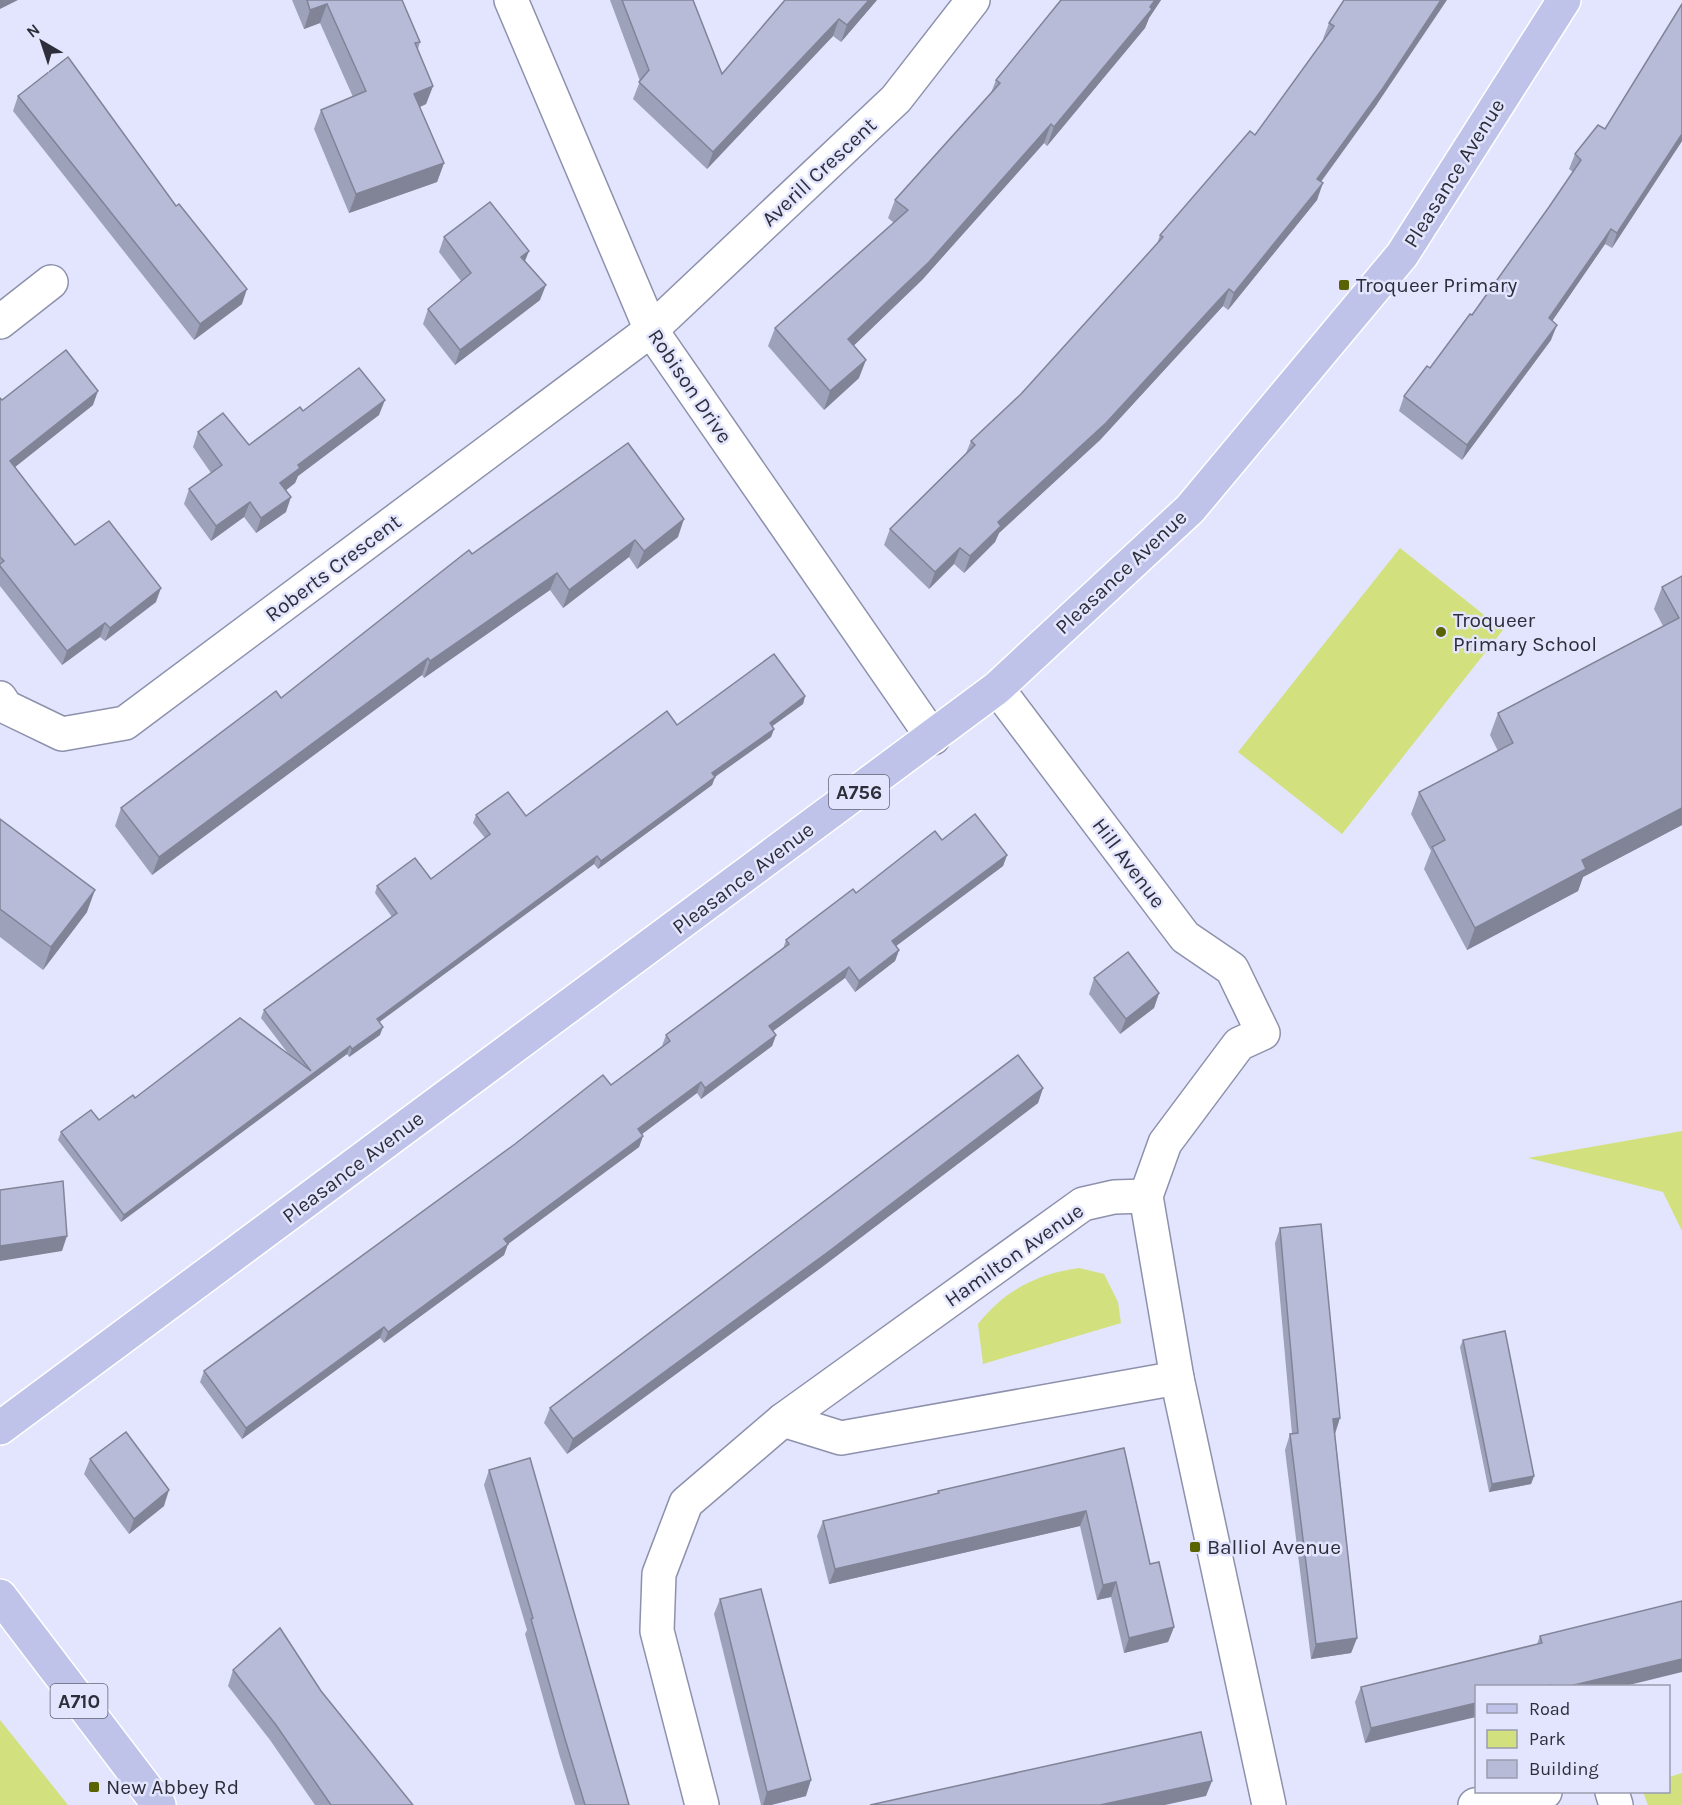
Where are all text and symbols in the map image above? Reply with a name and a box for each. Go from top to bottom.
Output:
north arrow [12,12,72,72]
text: N [22,20,43,42]
street label: Pleasance Avenue [1399,94,1509,252]
street label: Averill Crescent [757,113,881,231]
place label: Troqueer Primary [1356,273,1517,297]
marker: Troqueer Primary [1337,278,1351,292]
street label: Robison Drive [643,324,737,448]
street label: Pleasance Avenue [1050,505,1192,639]
street label: Roberts Crescent [260,509,406,627]
place label: Troqueer Primary School [1453,608,1597,656]
marker: Troqueer Primary School [1434,625,1448,639]
road number: A756 [829,775,889,809]
street label: Hill Avenue [1087,813,1171,913]
street label: Pleasance Avenue [668,817,818,939]
street label: Pleasance Avenue [278,1106,428,1228]
street label: Hamilton Avenue [940,1198,1088,1312]
place label: Balliol Avenue [1207,1535,1341,1559]
marker: Balliol Avenue [1188,1540,1202,1554]
road number: A710 [50,1684,107,1718]
legend [1475,1685,1670,1793]
text: Road [1529,1698,1570,1720]
text: Park [1529,1728,1566,1750]
text: Building [1529,1758,1599,1780]
place label: New Abbey Rd [106,1775,239,1799]
marker: New Abbey Rd [87,1780,101,1794]

